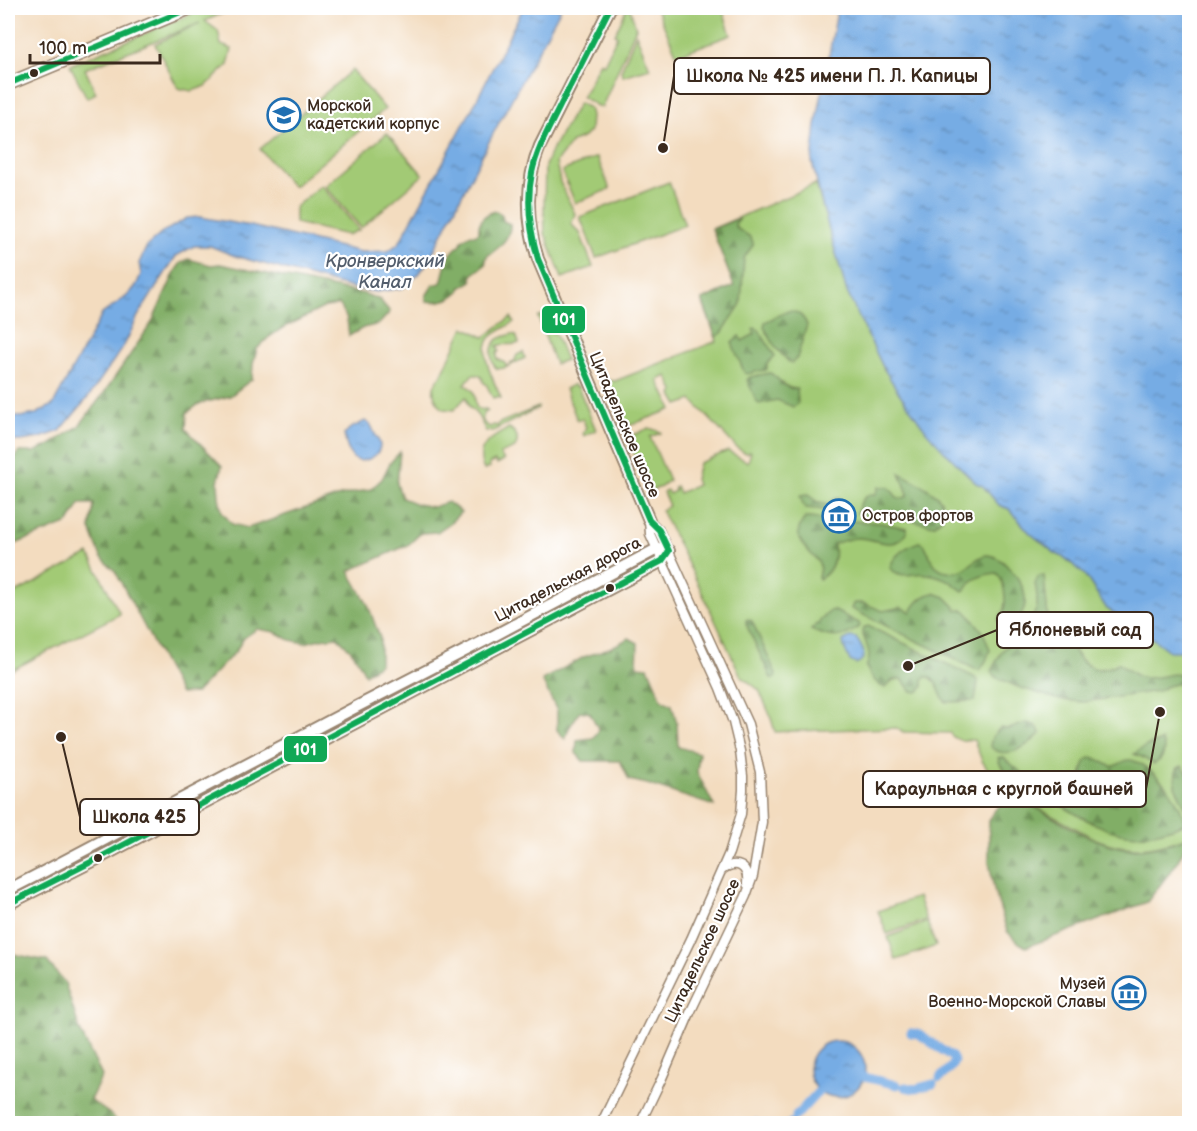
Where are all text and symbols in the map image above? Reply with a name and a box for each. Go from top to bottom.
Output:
scale bar [30,27,160,65]
text: 100 m [39,38,87,59]
callout: Школа № 425 имени П. Л. Капицы [674,58,990,94]
text: Школа № 425 имени П. Л. Капицы [686,66,978,87]
unlabelled marker [28,67,40,79]
school or university icon: Морской кадетский корпус [266,97,302,133]
place label: Морской кадетский корпус [307,97,439,134]
water label: Кронверкский Канал [325,251,445,293]
line badge: 101 [541,305,586,334]
text: 101 [552,311,576,330]
street label: Цитадельское шоссе [585,349,663,501]
museum icon: Остров фортов [821,498,857,534]
place label: Остров фортов [862,507,974,526]
street label: Цитадельская дорога [492,533,645,627]
unlabelled marker [604,582,616,594]
callout: Яблоневый сад [997,612,1153,648]
text: Яблоневый сад [1009,620,1142,641]
line badge: 101 [283,735,328,763]
text: 101 [293,741,317,760]
callout: Караульная с круглой башней [863,771,1146,807]
text: Караульная с круглой башней [875,779,1133,800]
callout: Школа 425 [80,799,199,835]
text: Школа 425 [92,807,186,828]
unlabelled marker [92,852,104,864]
street label: Цитадельское шоссе [661,876,745,1026]
place label: Музей Военно-Морской Славы [928,975,1106,1012]
museum icon: Музей Военно-Морской Славы [1111,975,1147,1011]

